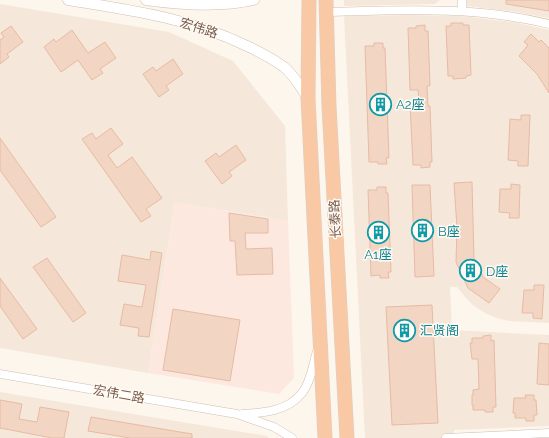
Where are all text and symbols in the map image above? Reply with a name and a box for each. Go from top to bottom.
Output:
street label: 宏伟路 [178,15,220,41]
building icon: A2座 [367,91,393,117]
place label: A2座 [396,97,425,112]
street label: 长泰路 [326,199,344,239]
building icon: B座 [410,218,436,244]
building icon: A1座 [365,219,391,245]
place label: B座 [438,224,460,239]
place label: A1座 [364,247,392,262]
building icon: D座 [458,258,484,284]
place label: D座 [486,264,508,279]
building icon: 汇贤阁 [392,317,418,343]
place label: 汇贤阁 [420,323,459,338]
street label: 宏伟二路 [92,382,146,406]

